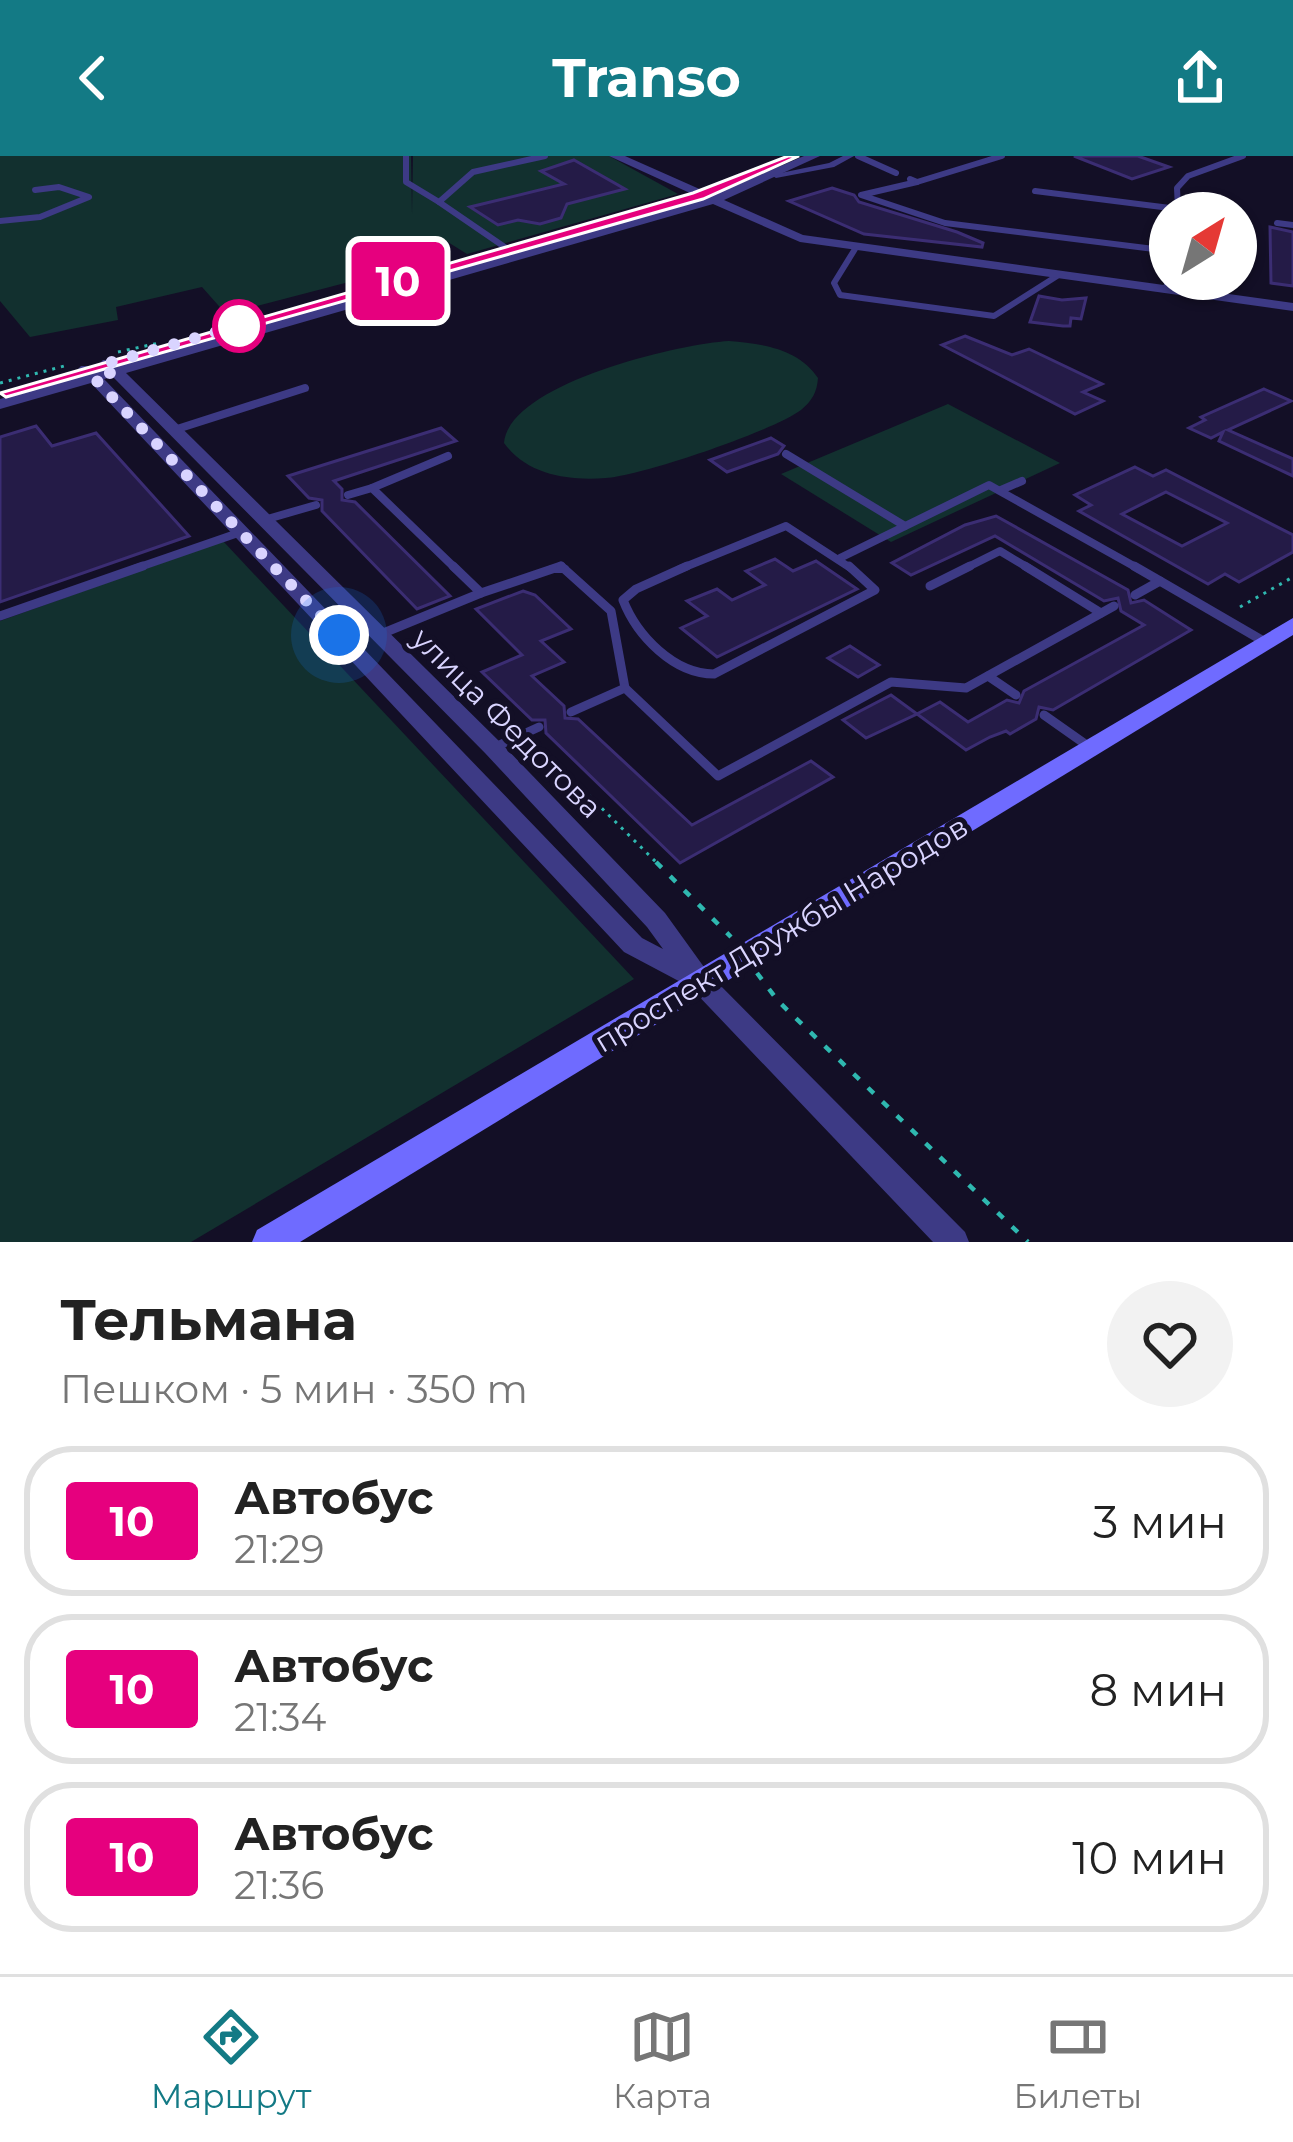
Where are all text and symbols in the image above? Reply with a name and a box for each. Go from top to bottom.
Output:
icon: back [60,45,126,111]
text: Transo [552,45,741,111]
icon: share [1167,45,1233,111]
north arrow [1149,192,1257,300]
map controls [1149,192,1257,300]
line badge: 10 [344,242,452,320]
text: 10 [376,255,420,307]
unlabelled marker [214,301,264,351]
your location [309,605,369,665]
street label: улица Федотова [404,620,610,826]
street label: проспект Дружбы Народов [588,808,974,1060]
button: heart [1107,1281,1233,1407]
text: Тельмана [60,1285,357,1354]
text: Пешком · 5 мин · 350 m [60,1365,528,1413]
text: Автобус [234,1470,434,1525]
text: 3 мин [1093,1494,1227,1549]
text: 10 [110,1495,154,1547]
text: 21:29 [234,1525,324,1573]
text: Автобус [234,1638,434,1693]
text: 8 мин [1090,1662,1227,1717]
text: 10 [110,1663,154,1715]
text: 21:34 [234,1693,326,1741]
text: Автобус [234,1806,434,1861]
text: 10 мин [1072,1830,1227,1885]
text: 10 [110,1831,154,1883]
text: 21:36 [234,1861,324,1909]
tab: Маршрут [151,2004,311,2116]
tab: Карта [613,2004,712,2116]
tab: Билеты [1013,2004,1142,2116]

